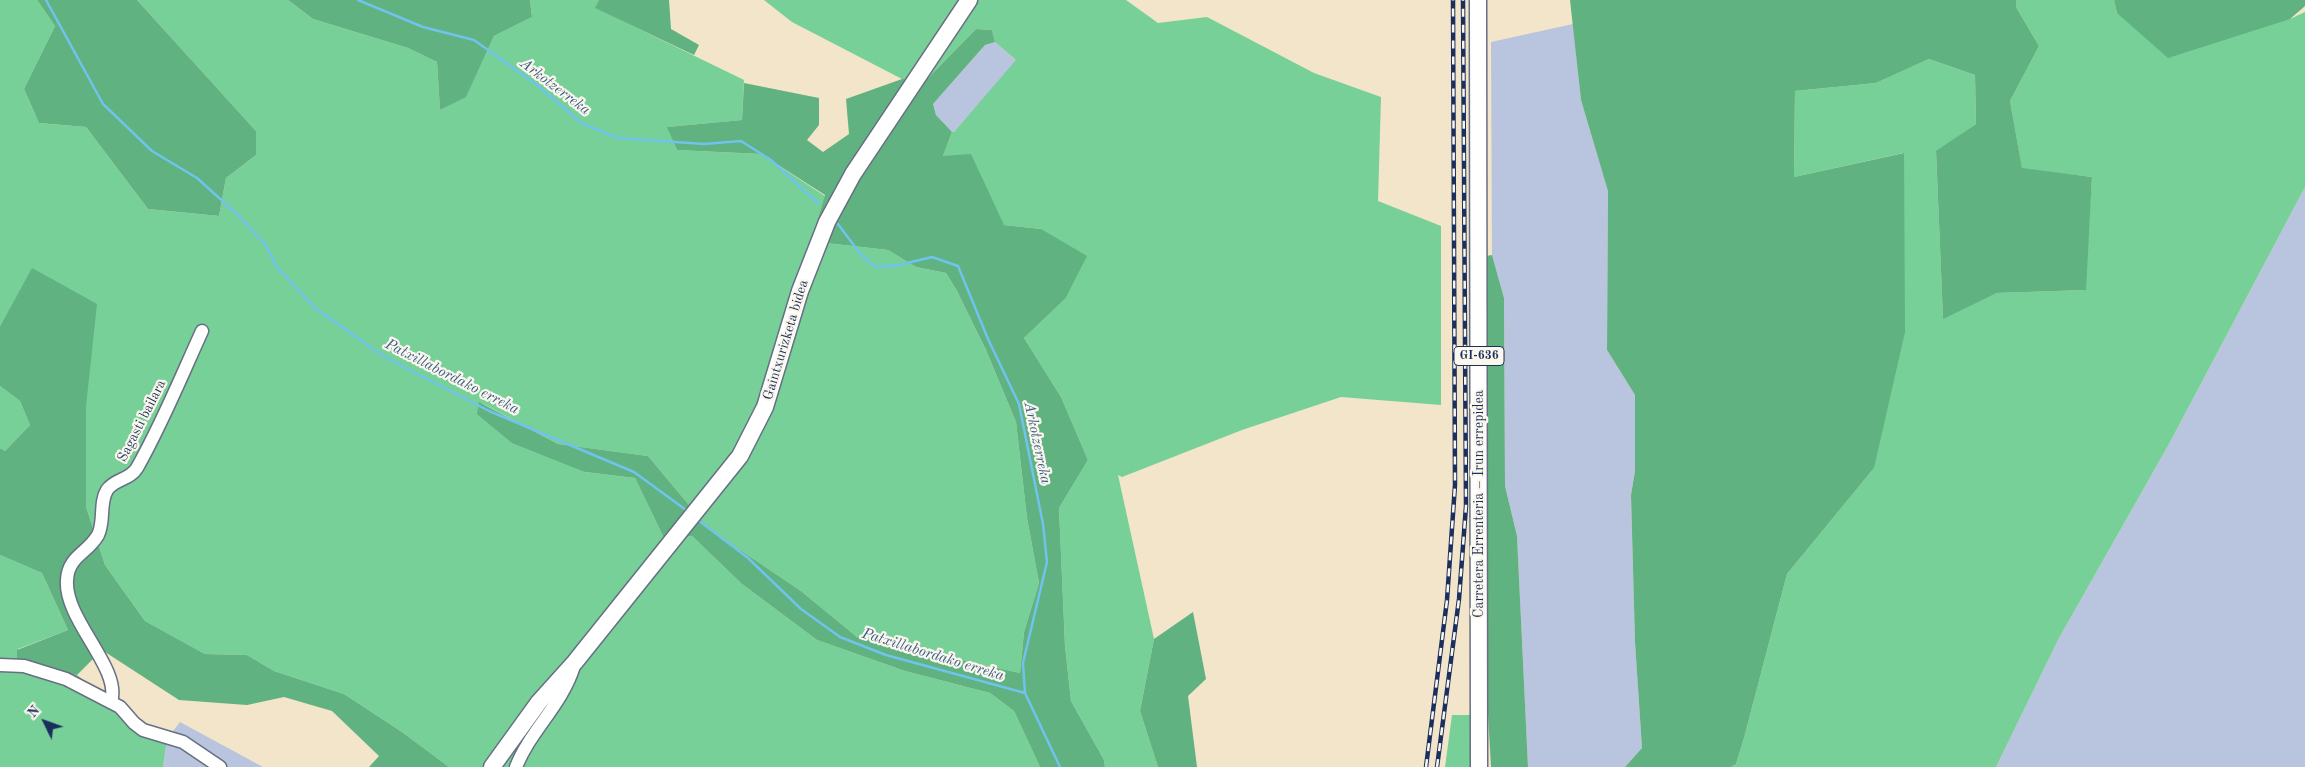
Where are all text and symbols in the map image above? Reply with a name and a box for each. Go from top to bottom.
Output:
water label: Arkotzerreka [516,55,594,119]
street label: Gaintxurizketa bidea [760,278,812,402]
water label: Patxillabordako erreka [382,335,522,419]
road number: GI-636 [1454,346,1504,366]
street label: Sagasti bailara [114,377,170,465]
street label: Carretera Errenteria – Irun errepidea [1471,390,1487,618]
water label: Arkotzerreka [1020,400,1054,486]
water label: Patxillabordako erreka [860,625,1006,685]
north arrow [20,697,70,747]
text: N [25,703,43,721]

